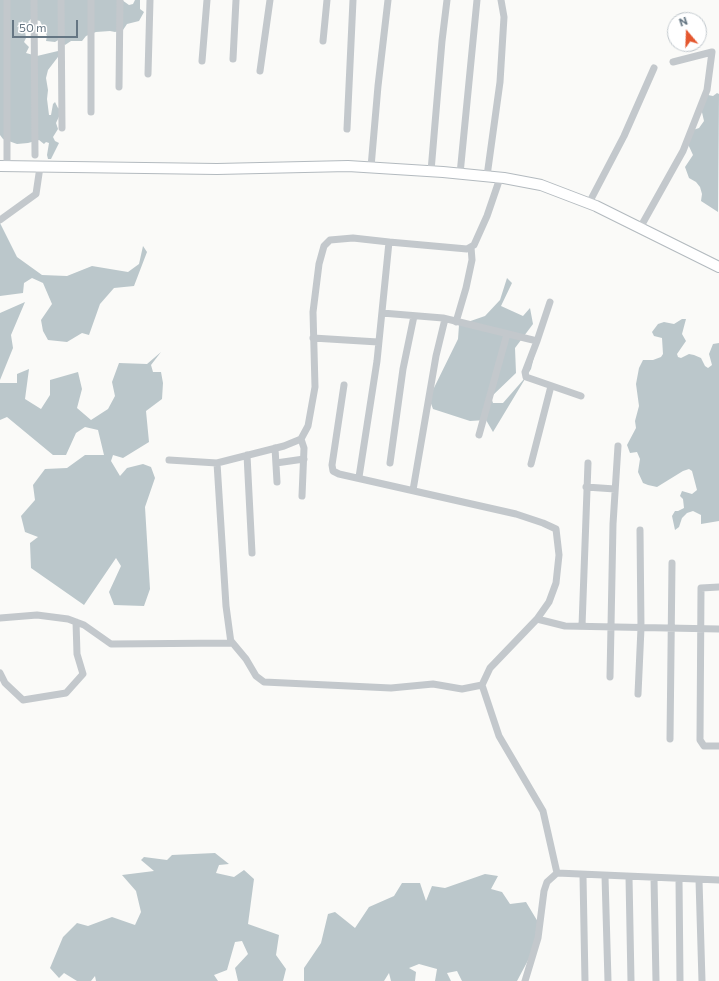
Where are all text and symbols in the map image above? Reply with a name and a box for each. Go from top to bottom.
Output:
scale bar [14,12,80,38]
north arrow [667,12,707,52]
text: N [677,14,689,29]
text: 50 m [19,20,47,34]

